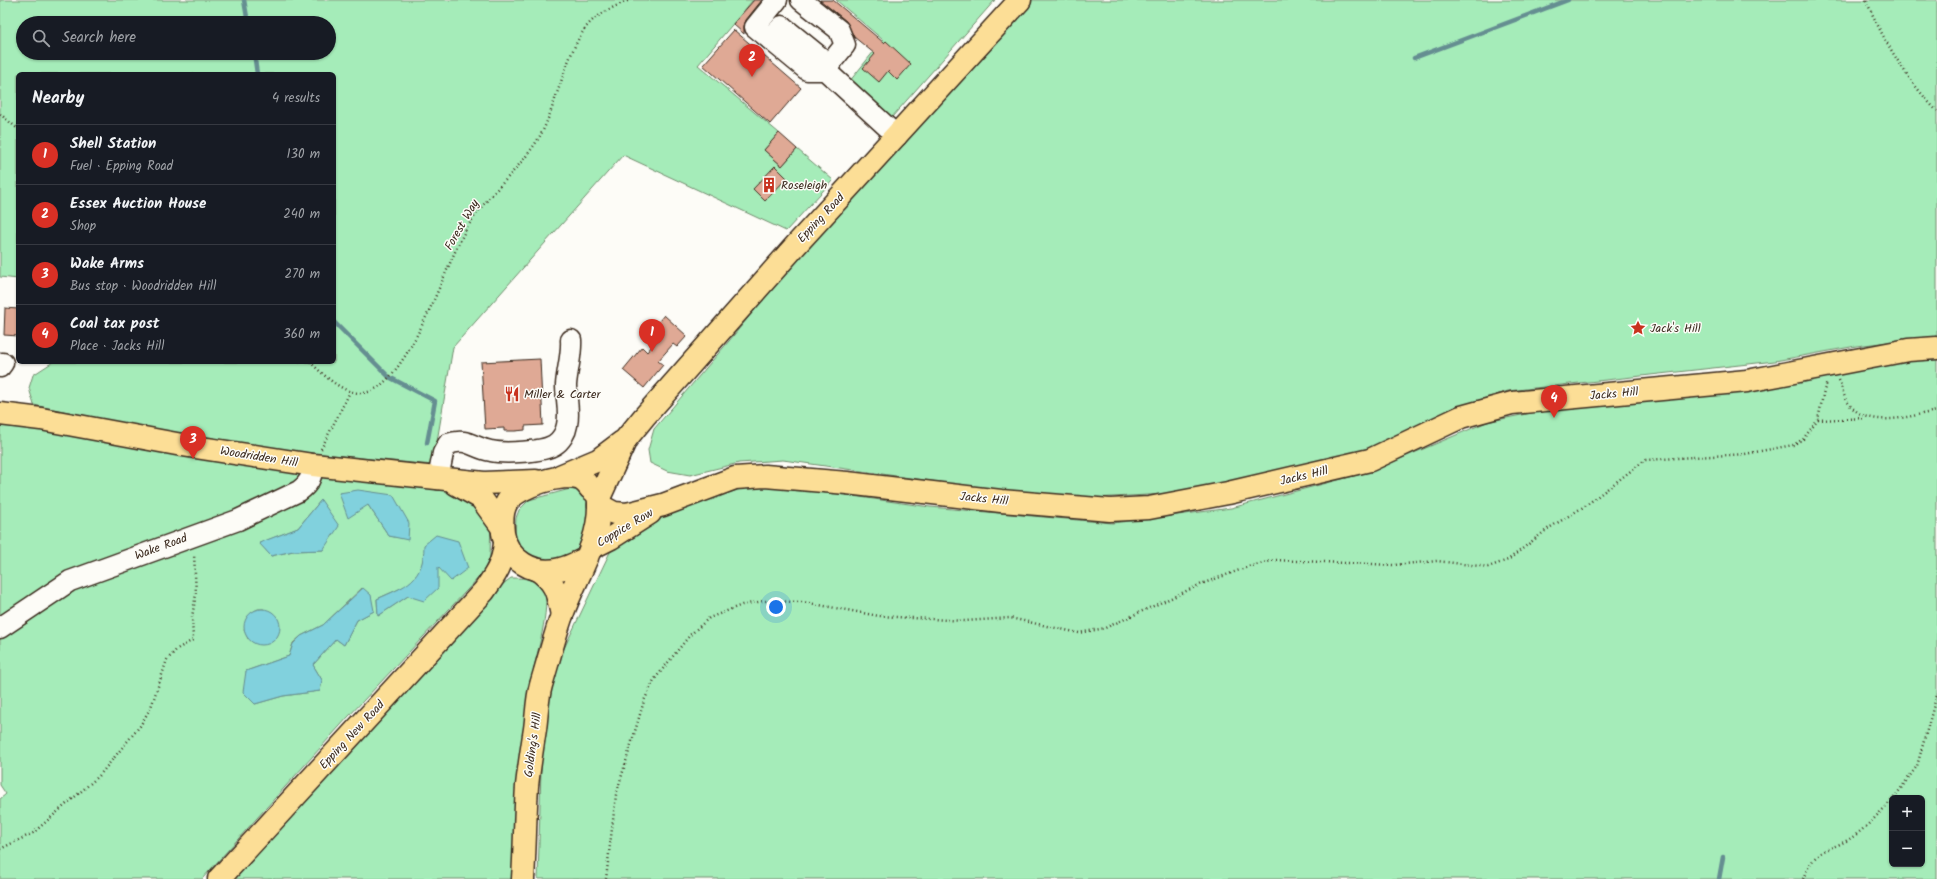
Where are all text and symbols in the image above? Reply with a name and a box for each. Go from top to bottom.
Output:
search box [16,16,336,60]
text: Search here [62,26,136,50]
icon: search [30,27,52,49]
pin: 2 [739,44,765,77]
text: Nearby [32,85,84,112]
text: 4 results [272,88,320,109]
text: Shell Station [70,132,156,156]
text: 1 [43,144,47,165]
text: 130 m [286,144,320,165]
text: Fuel · Epping Road [70,156,173,177]
building icon: Roseleigh [760,176,778,194]
place label: Roseleigh [781,176,827,195]
street label: Epping Road [793,188,850,247]
text: Essex Auction House [70,192,206,216]
street label: Forest Way [440,196,484,254]
text: 2 [41,204,49,225]
text: 240 m [283,204,320,225]
text: Shop [70,216,96,237]
text: Wake Arms [70,252,144,276]
text: 3 [41,264,49,285]
text: 270 m [284,264,320,285]
text: Bus stop · Woodridden Hill [70,276,216,297]
text: Coal tax post [70,312,160,336]
pin: 1 [639,319,665,352]
place icon: Jack's Hill [1629,319,1647,337]
place label: Jack's Hill [1650,319,1701,338]
text: 4 [41,324,49,345]
text: 360 m [283,324,320,345]
text: Place · Jacks Hill [70,336,164,357]
street label: Jacks Hill [1589,382,1639,406]
restaurant icon: Miller & Carter [503,385,521,403]
place label: Miller & Carter [524,385,601,404]
pin: 4 [1541,385,1567,418]
pin: 3 [180,426,206,459]
street label: Woodridden Hill [219,441,299,473]
street label: Jacks Hill [1278,461,1330,491]
street label: Jacks Hill [959,487,1009,511]
street label: Coppice Row [593,503,658,552]
street label: Wake Road [132,528,191,565]
your location [766,597,786,617]
street label: Epping New Road [315,695,390,774]
street label: Golding's Hill [519,711,547,779]
map controls [1889,795,1925,867]
button: + [1889,795,1925,831]
button: − [1889,831,1925,867]

